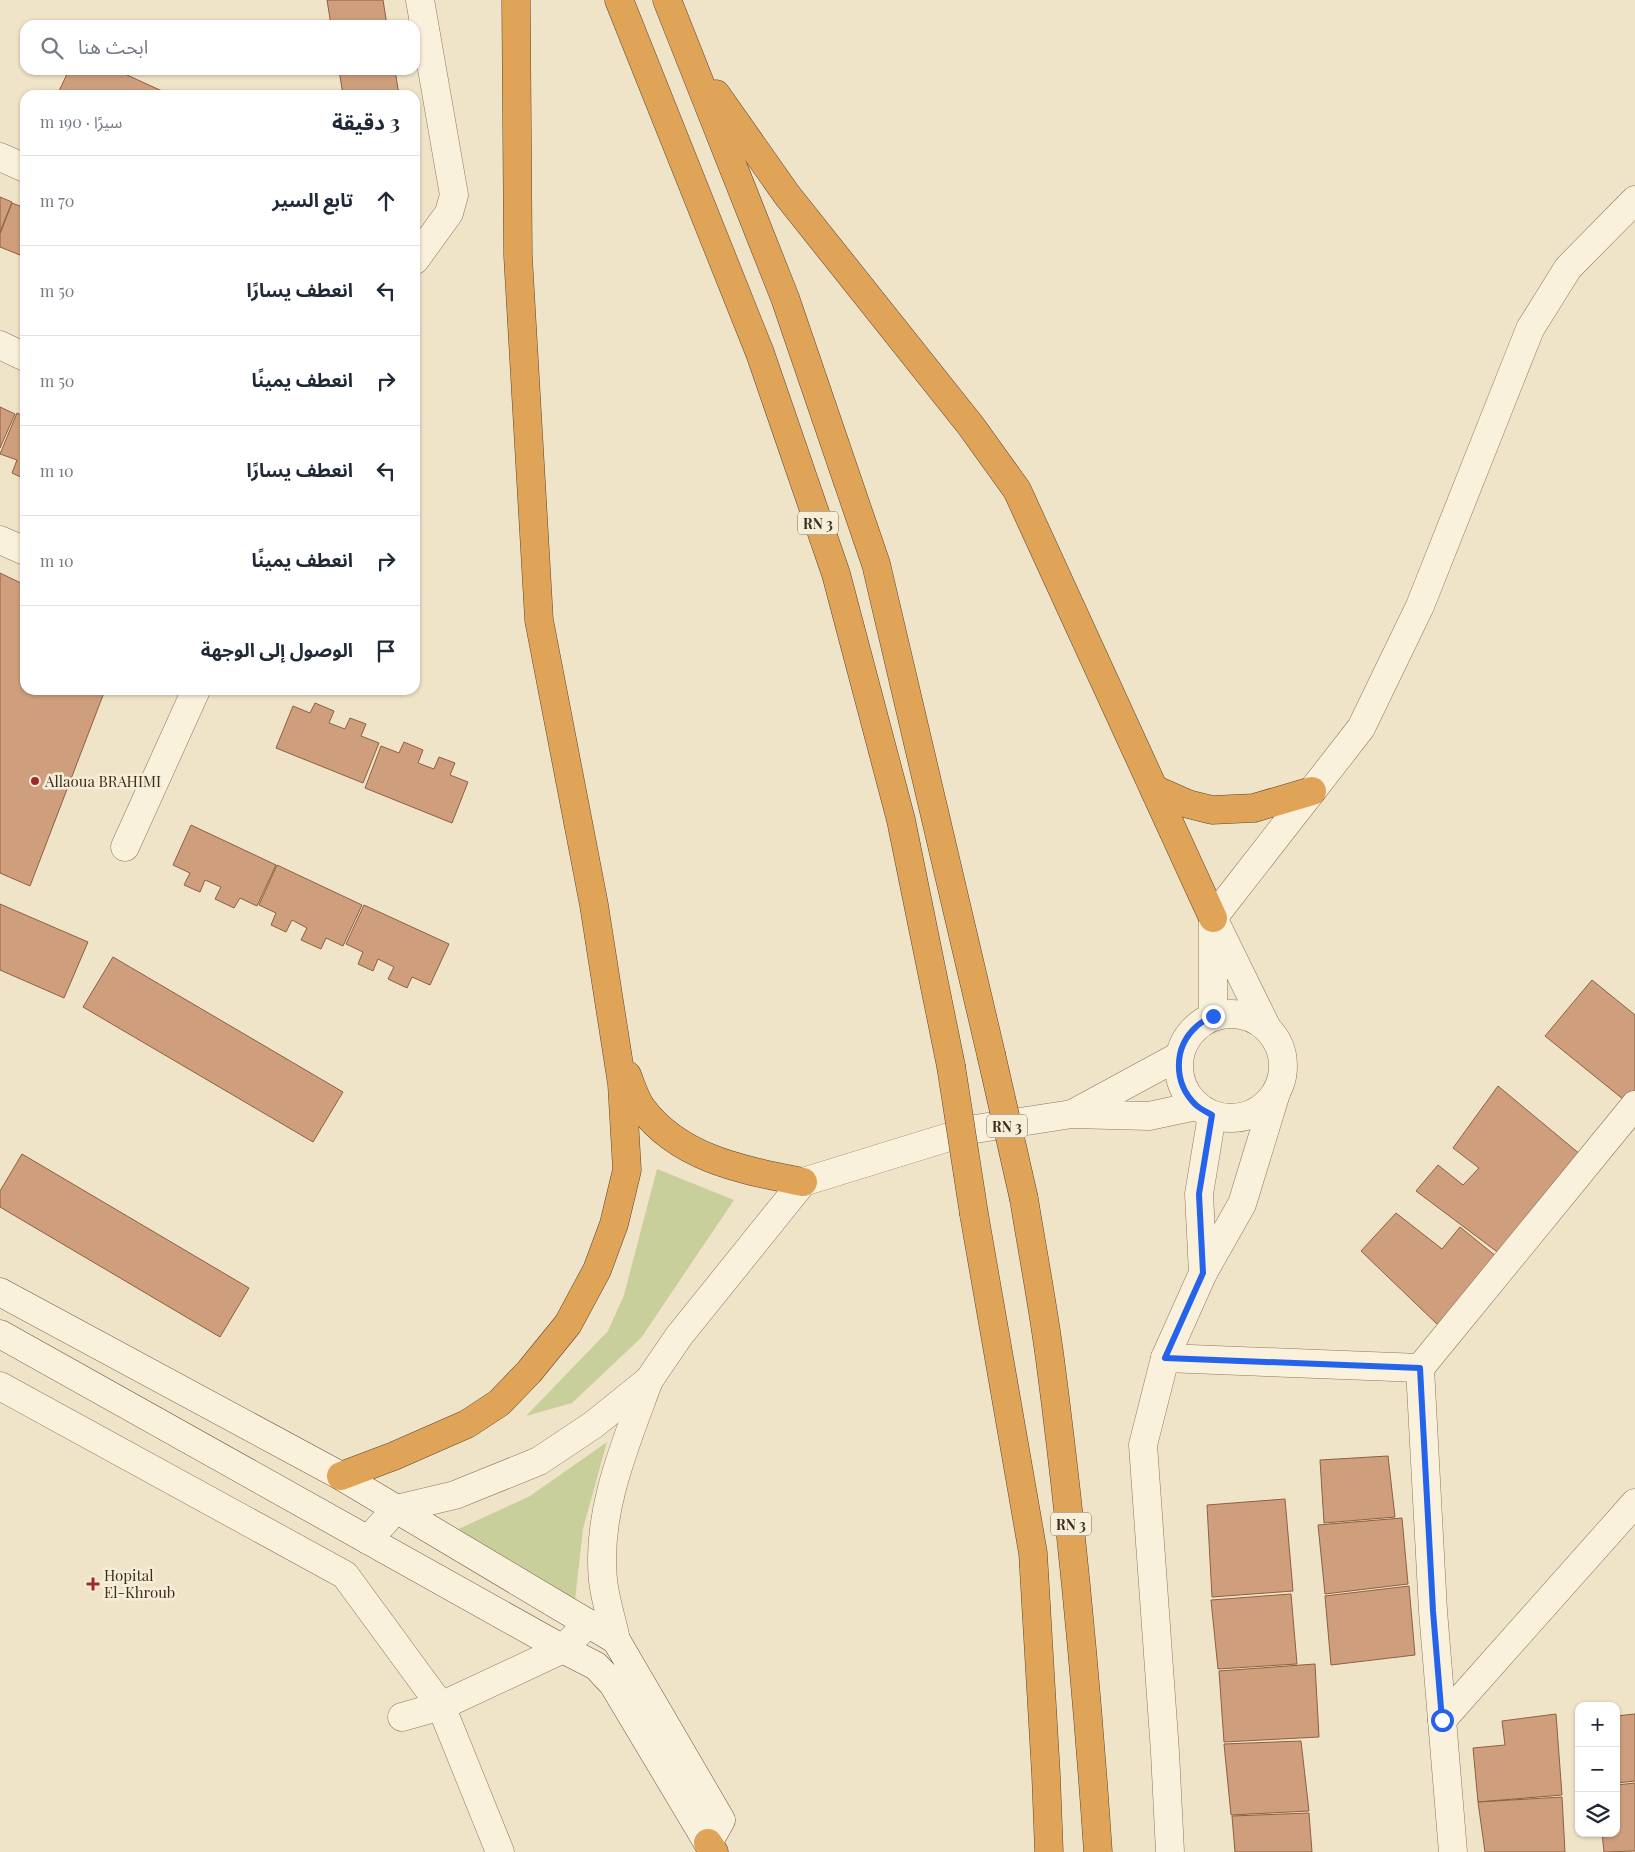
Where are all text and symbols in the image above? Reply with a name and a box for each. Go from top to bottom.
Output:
search box [20,20,420,75]
text: ابحث هنا [78,33,148,59]
icon: search [38,34,66,62]
text: 3 دقيقة [332,107,400,135]
text: سيرًا · 190 m [40,111,122,132]
text: تابع السير [272,186,353,212]
icon: ahead [372,187,400,215]
text: 70 m [40,190,74,211]
text: انعطف يسارًا [247,276,353,302]
icon: left [372,277,400,305]
text: 50 m [40,280,74,301]
text: انعطف يمينًا [251,366,353,392]
icon: right [372,367,400,395]
text: 50 m [40,370,74,391]
text: انعطف يسارًا [247,456,353,482]
icon: left [372,457,400,485]
text: 10 m [40,460,74,481]
road number: RN 3 [798,512,838,534]
text: انعطف يمينًا [251,546,353,572]
icon: right [372,547,400,575]
text: 10 m [40,550,74,571]
text: الوصول إلى الوجهة [201,636,353,662]
icon: arrive [372,637,400,665]
place label: Allaoua BRAHIMI [44,771,161,791]
marker: Allaoua BRAHIMI [29,775,41,787]
route end [1202,1005,1225,1028]
road number: RN 3 [987,1114,1027,1138]
road number: RN 3 [1051,1512,1091,1536]
place label: Hopital El-Khroub [104,1565,175,1602]
marker: Hopital El-Khroub [86,1577,100,1591]
map controls [1575,1702,1620,1837]
button: + [1575,1702,1620,1747]
route start [1431,1709,1454,1732]
button: − [1575,1747,1620,1792]
button: layers [1575,1792,1620,1837]

